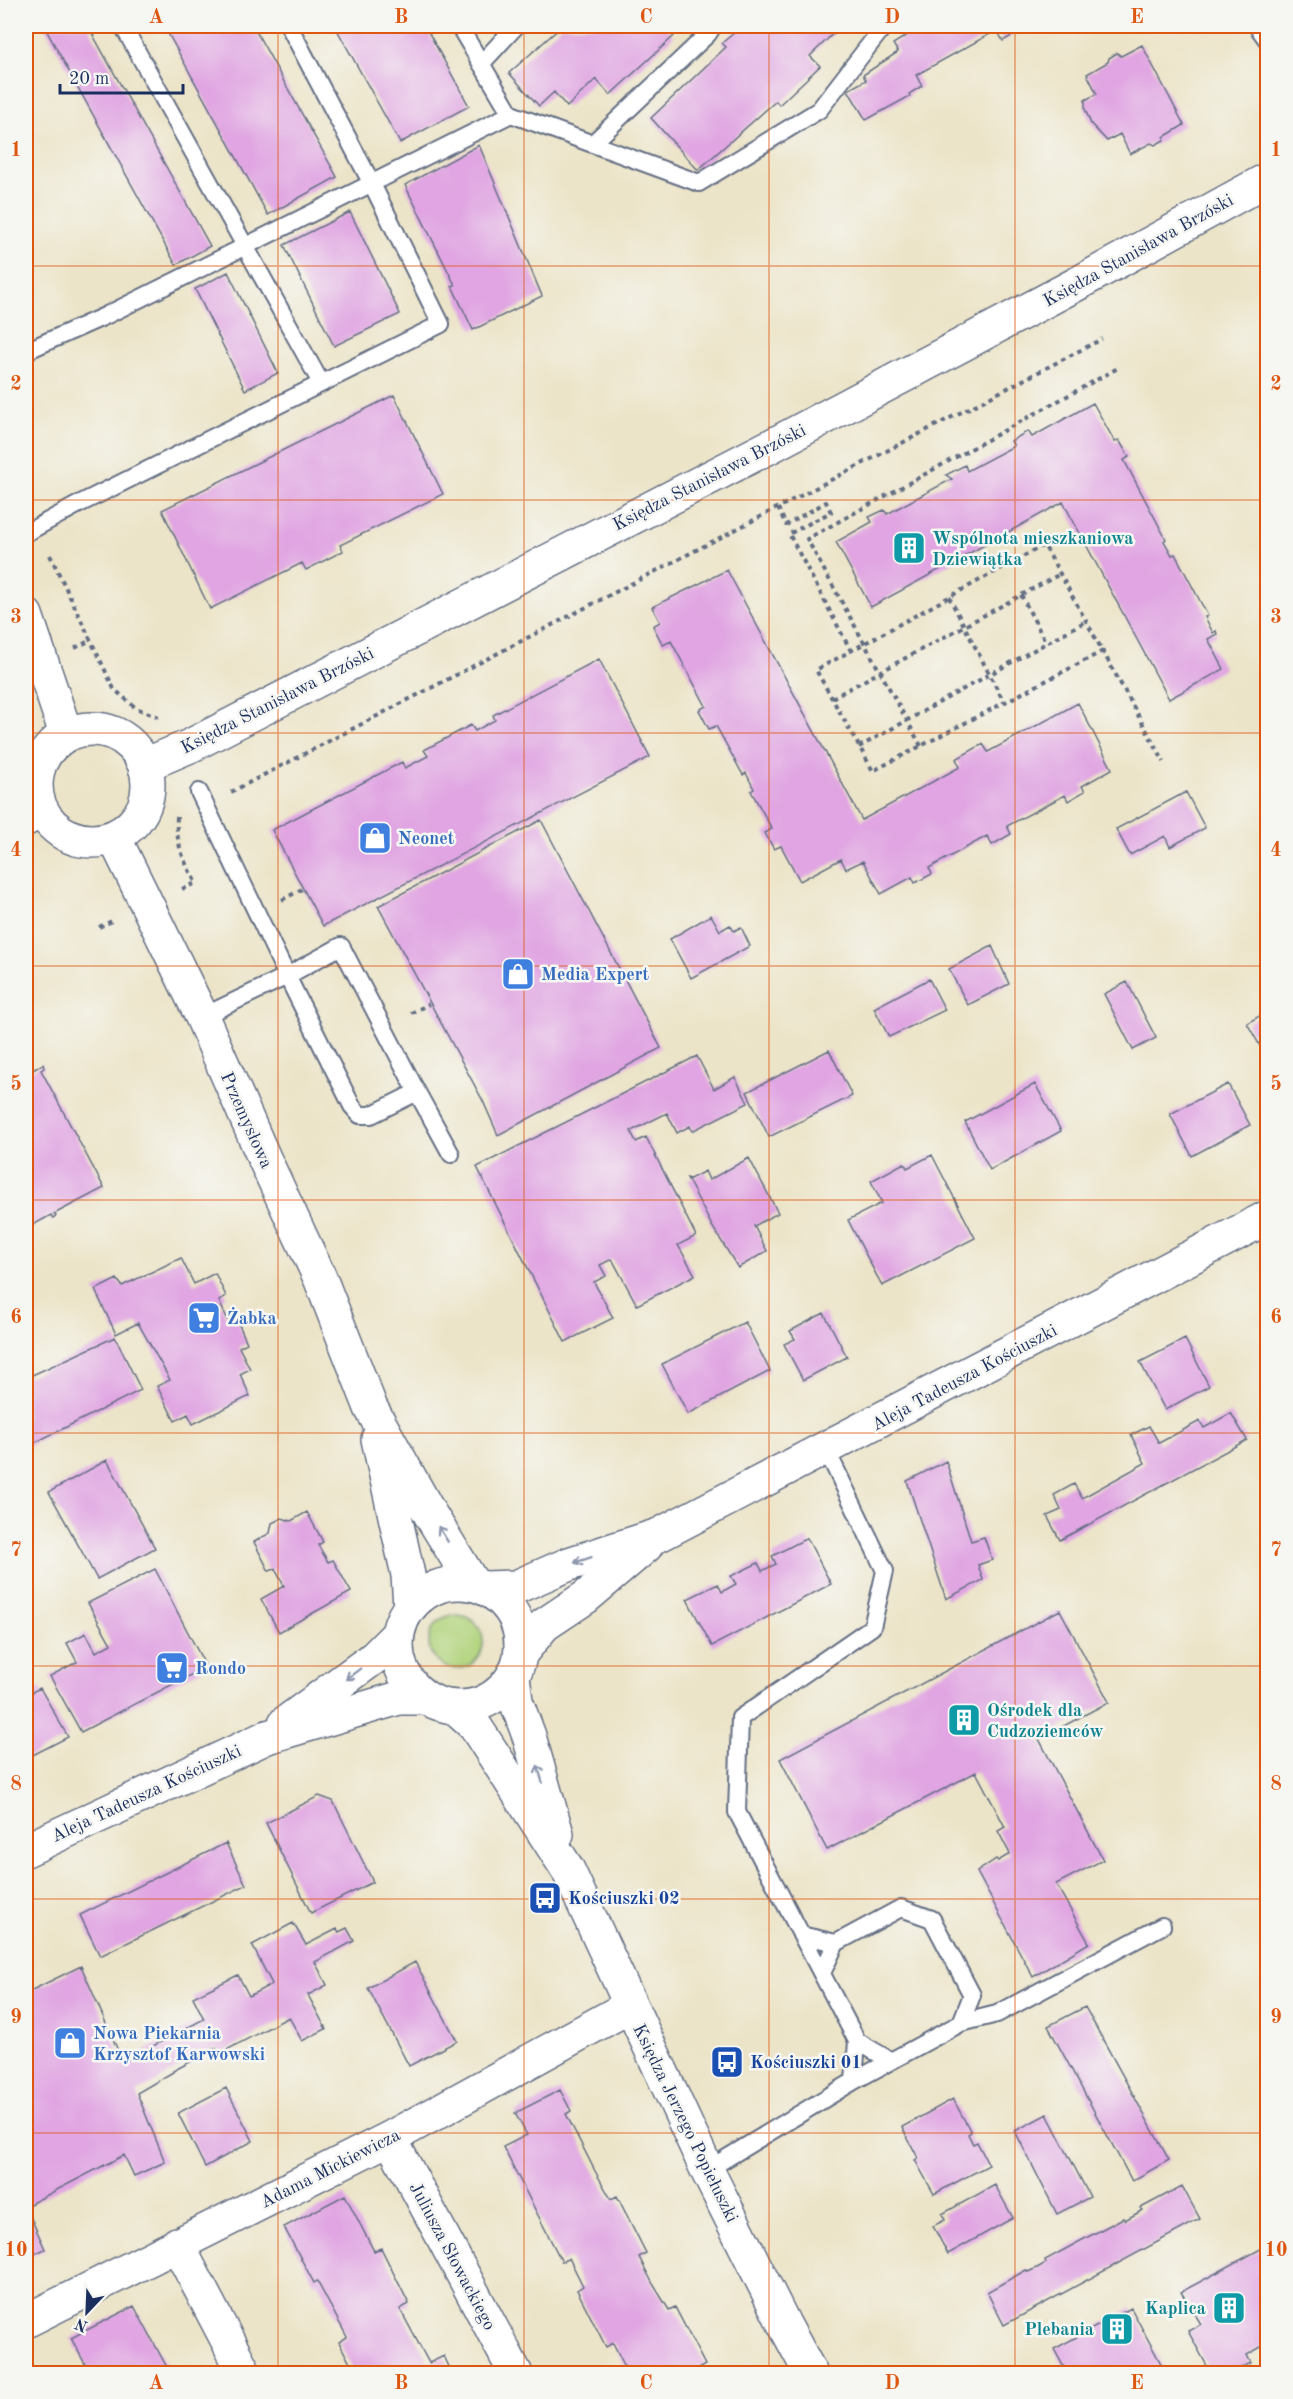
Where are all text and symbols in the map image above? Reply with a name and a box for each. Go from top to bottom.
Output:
text: A [148,8,164,28]
text: B [394,8,408,28]
text: C [639,8,653,28]
text: D [884,8,900,28]
text: E [1130,8,1144,28]
scale bar [60,57,183,95]
text: 20 m [69,70,109,88]
text: 1 [10,141,22,161]
text: 1 [1270,141,1282,161]
street label: Księdza Stanisława Brzóski [1041,191,1237,311]
text: 2 [10,375,22,395]
text: 2 [1270,375,1282,395]
street label: Księdza Stanisława Brzóski [610,421,809,534]
building icon: Wspólnota mieszkaniowa Dziewiątka [891,530,927,566]
place label: Wspólnota mieszkaniowa Dziewiątka [932,530,1133,569]
text: 3 [10,608,22,628]
text: 3 [1270,608,1282,628]
street label: Księdza Stanisława Brzóski [178,644,377,757]
shop icon: Neonet [357,820,393,856]
place label: Neonet [398,830,455,848]
text: 4 [10,841,22,861]
text: 4 [1270,841,1282,861]
shop icon: Media Expert [500,956,536,992]
place label: Media Expert [541,966,650,984]
street label: Przemysłowa [217,1070,275,1171]
text: 5 [10,1074,22,1095]
text: 5 [1270,1074,1282,1095]
supermarket icon: Żabka [186,1300,222,1336]
place label: Żabka [227,1307,277,1328]
text: 6 [10,1308,22,1328]
text: 6 [1270,1308,1282,1328]
street label: Aleja Tadeusza Kościuszki [869,1321,1060,1434]
one-way arrow [436,1526,448,1543]
text: 7 [10,1541,22,1561]
text: 7 [1270,1541,1282,1561]
one-way arrow [574,1555,593,1566]
supermarket icon: Rondo [154,1650,190,1686]
place label: Rondo [195,1660,246,1678]
one-way arrow [345,1667,361,1680]
building icon: Ośrodek dla Cudzoziemców [946,1702,982,1738]
place label: Ośrodek dla Cudzoziemców [987,1702,1104,1741]
street label: Aleja Tadeusza Kościuszki [49,1742,244,1846]
one-way arrow [534,1764,545,1783]
text: 8 [10,1775,22,1795]
text: 8 [1270,1775,1282,1795]
bus stop icon: Kościuszki 02 [527,1880,563,1916]
place label: Kościuszki 02 [568,1890,680,1908]
text: 9 [10,2008,22,2028]
text: 9 [1270,2008,1282,2028]
street label: Księdza Jerzego Popiełuszki [629,2021,741,2226]
shop icon: Nowa Piekarnia Krzysztof Karwowski [52,2025,88,2061]
place label: Nowa Piekarnia Krzysztof Karwowski [93,2025,265,2064]
bus stop icon: Kościuszki 01 [709,2044,745,2080]
place label: Kościuszki 01 [750,2054,862,2072]
street label: Adama Mickiewicza [258,2126,403,2212]
street label: Juliusza Słowackiego [406,2180,499,2333]
text: 10 [4,2241,28,2261]
text: 10 [1264,2241,1288,2261]
north arrow [57,2282,117,2342]
building icon: Kaplica [1211,2290,1247,2326]
place label: Kaplica [1145,2300,1206,2318]
building icon: Plebania [1099,2311,1135,2347]
text: N [72,2314,91,2334]
place label: Plebania [1024,2321,1094,2339]
text: A [148,2374,164,2394]
text: B [394,2374,408,2394]
text: C [639,2374,653,2394]
text: D [884,2374,900,2394]
text: E [1130,2374,1144,2394]

